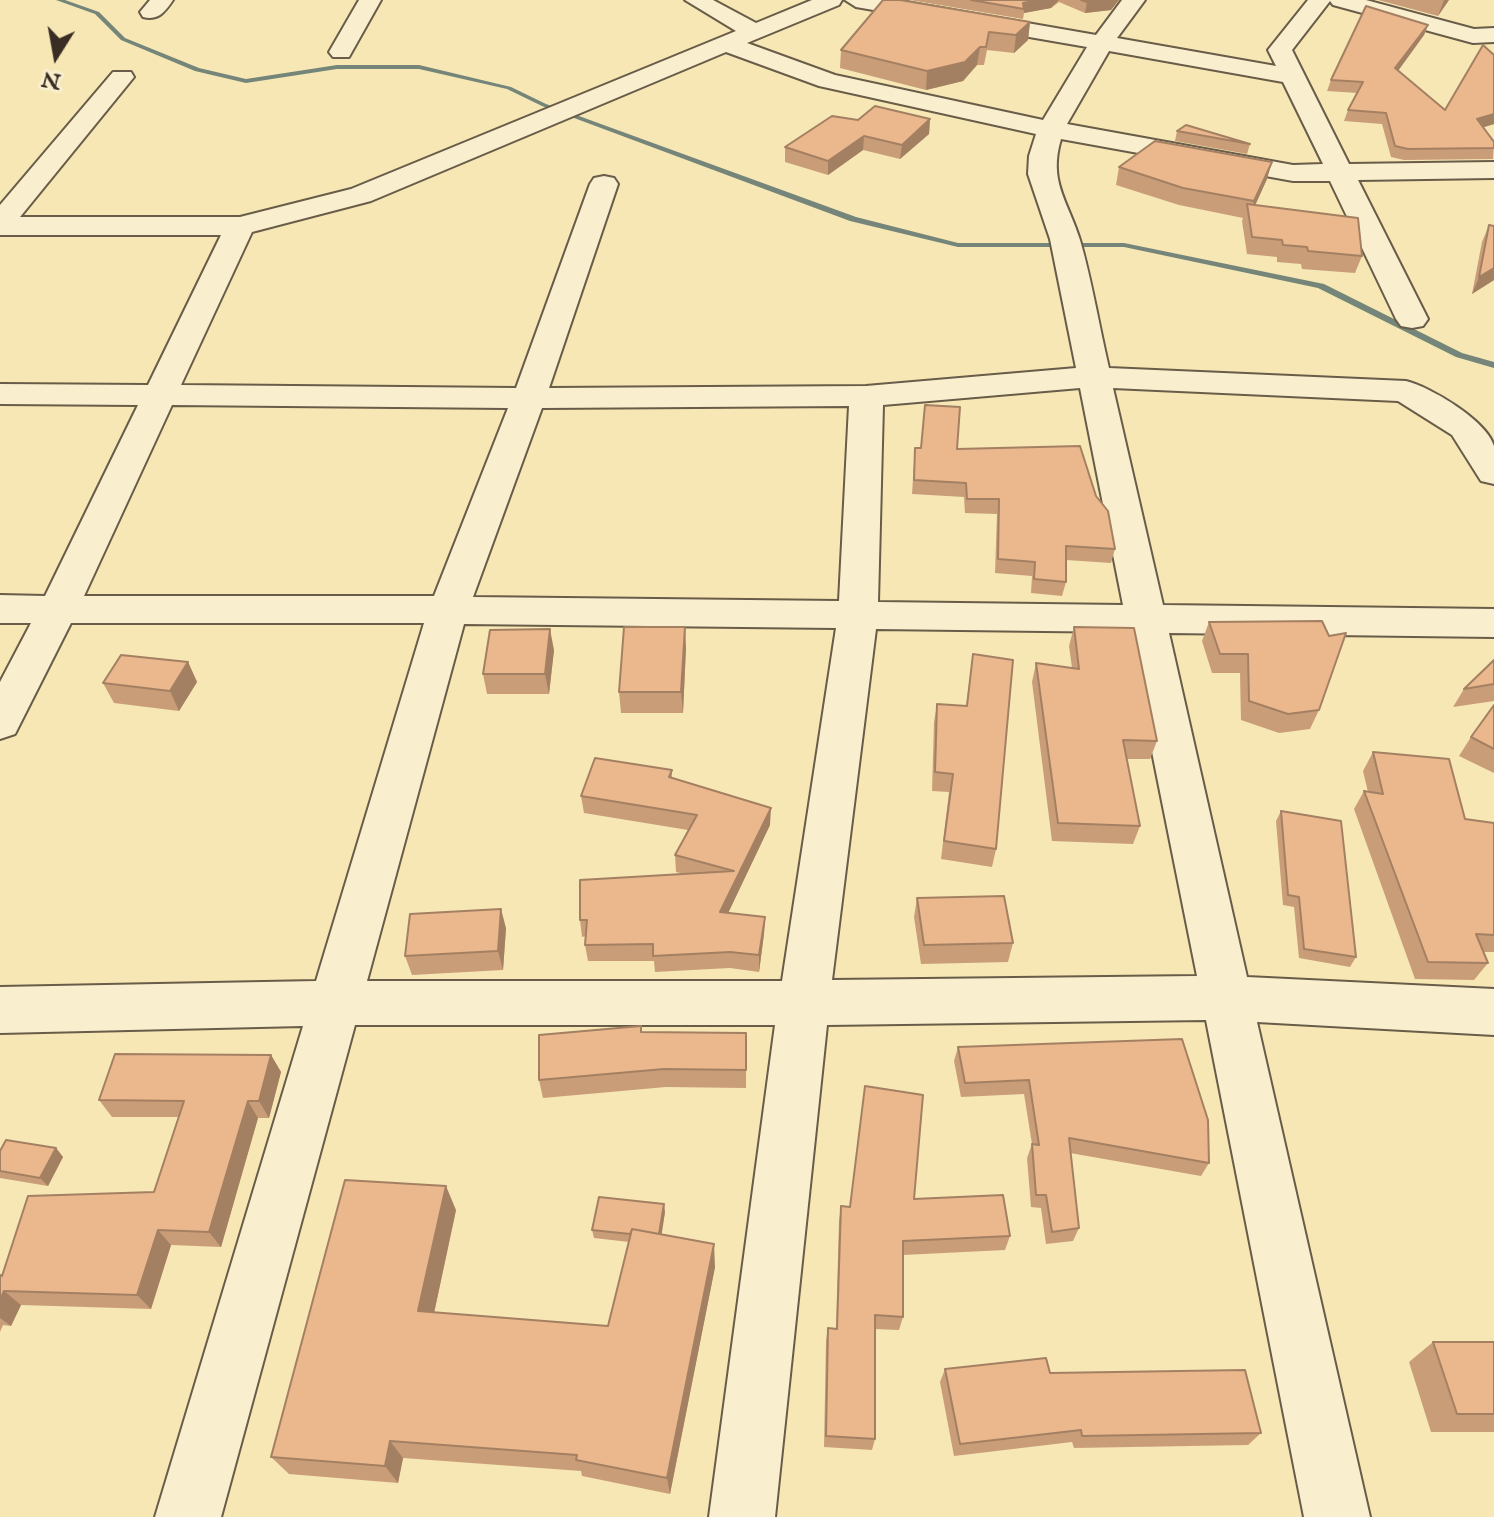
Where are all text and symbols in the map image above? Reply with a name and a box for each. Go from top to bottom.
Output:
north arrow [16,16,96,96]
text: N [39,64,63,95]

